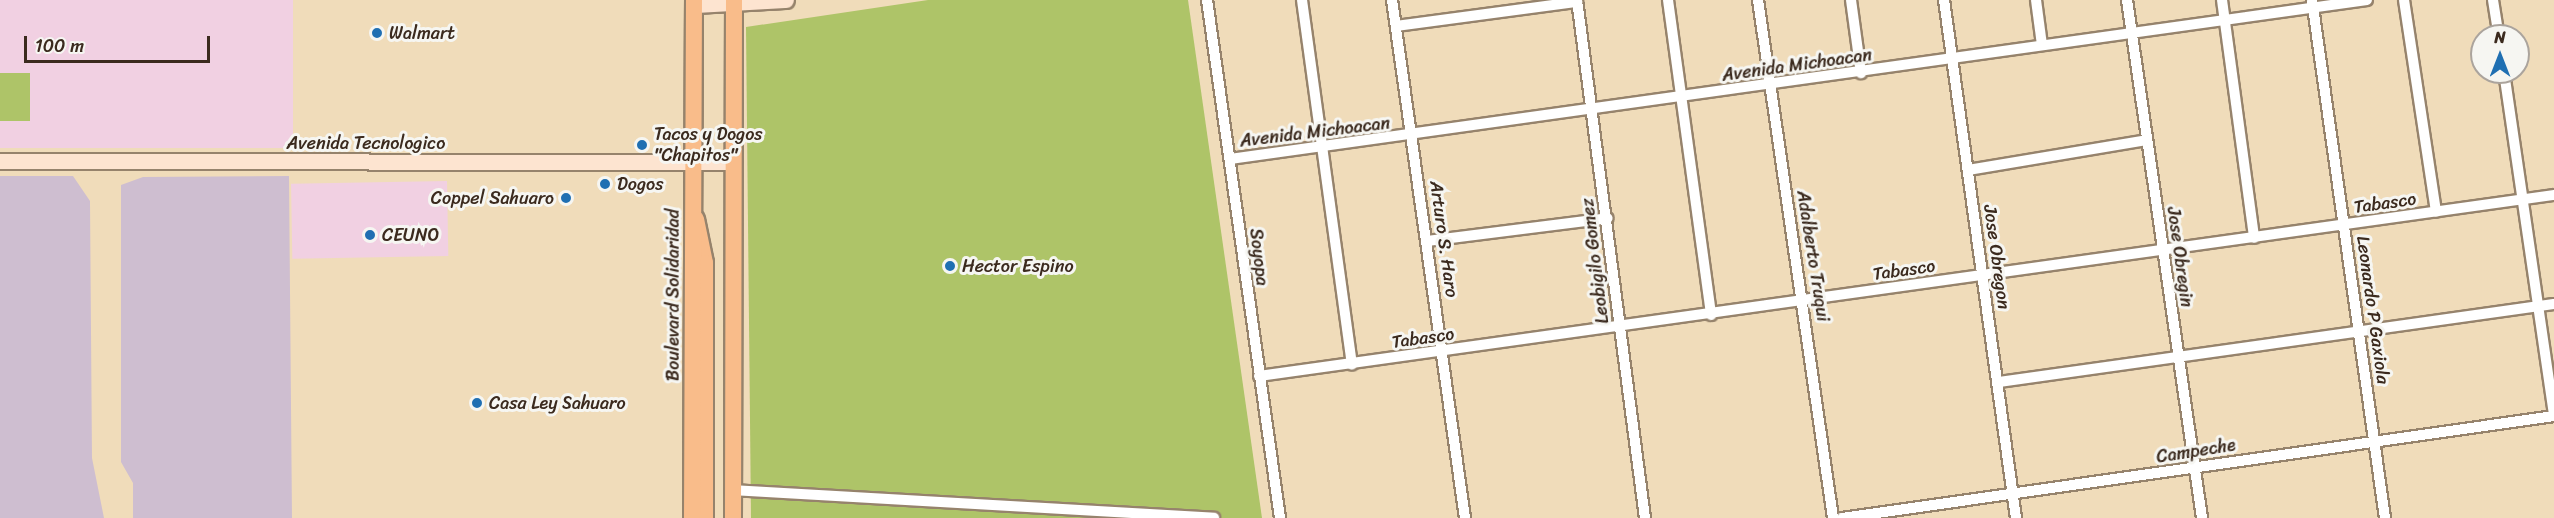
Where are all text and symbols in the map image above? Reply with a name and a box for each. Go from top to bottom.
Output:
place label: Walmart [389,22,455,44]
text: N [2494,23,2506,52]
scale bar [27,24,213,62]
north arrow [2470,24,2530,84]
marker: Walmart [370,26,384,40]
text: 100 m [35,30,84,62]
street label: Avenida Michoacan [1721,44,1873,86]
street label: Avenida Michoacan [1239,112,1391,152]
place label: Tacos y Dogos "Chapitos" [654,124,763,166]
street label: Avenida Tecnologico [287,132,445,154]
marker: Tacos y Dogos "Chapitos" [635,138,649,152]
place label: Dogos [617,173,663,195]
marker: Dogos [598,177,612,191]
street label: Arturo S. Haro [1425,179,1463,299]
place label: Coppel Sahuaro [431,187,554,209]
street label: Tabasco [2353,188,2417,218]
street label: Adalberto Truqui [1792,189,1834,323]
marker: Coppel Sahuaro [559,191,573,205]
street label: Leobigilo Gomez [1577,197,1613,325]
street label: Jose Obregon [1979,203,2015,311]
street label: Jose Obregin [2162,205,2198,309]
street label: Boulevard Solidaridad [662,209,684,381]
place label: CEUNO [382,224,439,246]
street label: Soyopa [1245,227,1273,287]
marker: CEUNO [363,228,377,242]
street label: Leonardo P Gaxiola [2352,235,2394,385]
place label: Hector Espino [962,255,1074,277]
street label: Tabasco [1872,255,1936,285]
marker: Hector Espino [943,259,957,273]
street label: Tabasco [1391,323,1455,353]
place label: Casa Ley Sahuaro [489,392,628,414]
marker: Casa Ley Sahuaro [470,396,484,410]
street label: Campeche [2155,434,2237,468]

